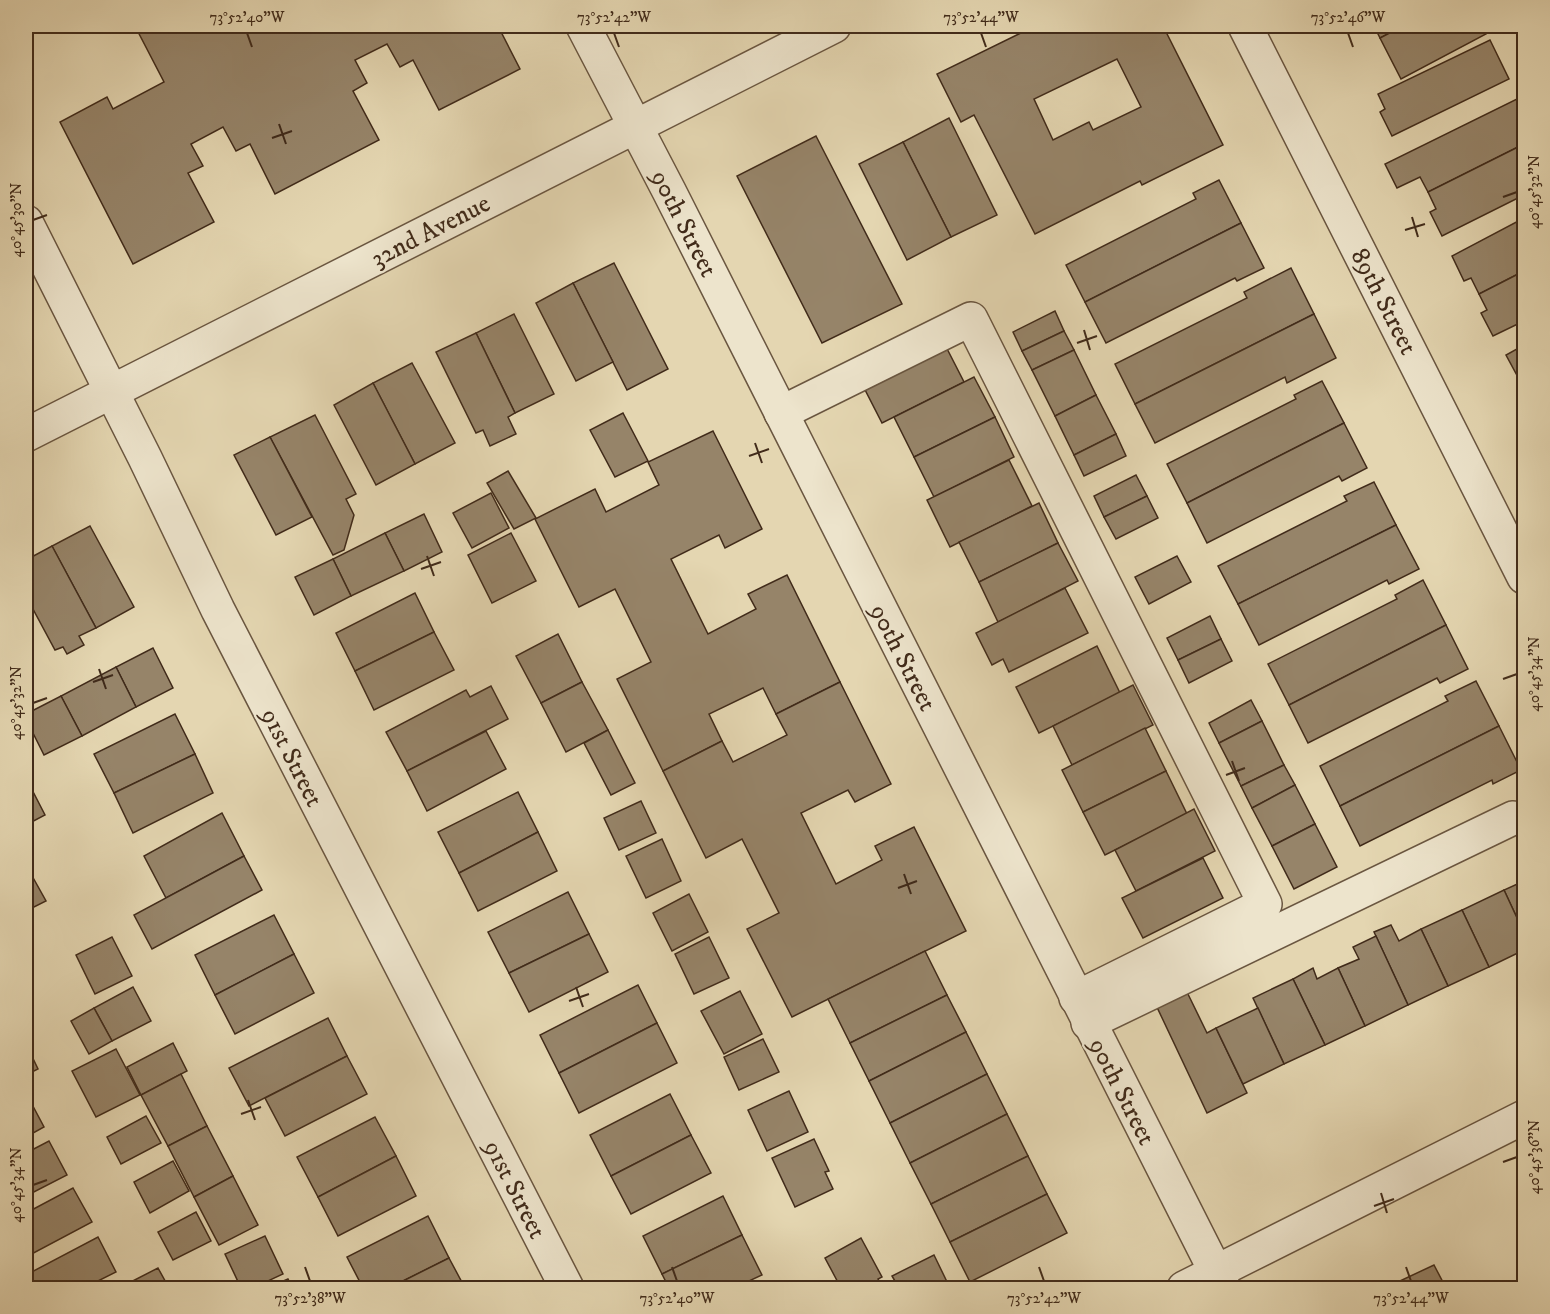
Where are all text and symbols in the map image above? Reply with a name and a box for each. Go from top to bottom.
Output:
text: 73°52'40"W [210,8,285,27]
text: 73°52'42"W [577,8,651,27]
text: 73°52'44"W [943,8,1019,27]
text: 73°52'46"W [1311,8,1386,27]
text: 40°45'32"N [1525,155,1544,229]
street label: 90th Street [642,163,725,283]
text: 40°45'30"N [7,183,26,257]
street label: 32nd Avenue [365,187,496,275]
street label: 89th Street [1343,243,1424,360]
street label: 90th Street [861,597,944,717]
text: 40°45'34"N [1525,636,1544,712]
text: 40°45'32"N [7,666,26,740]
street label: 91st Street [252,701,331,813]
street label: 90th Street [1080,1031,1163,1151]
text: 40°45'36"N [1525,1120,1544,1194]
street label: 91st Street [475,1133,554,1245]
text: 40°45'34"N [7,1147,26,1223]
text: 73°52'38"W [274,1289,346,1308]
text: 73°52'40"W [640,1289,715,1308]
text: 73°52'42"W [1007,1289,1081,1308]
text: 73°52'44"W [1373,1289,1449,1308]

